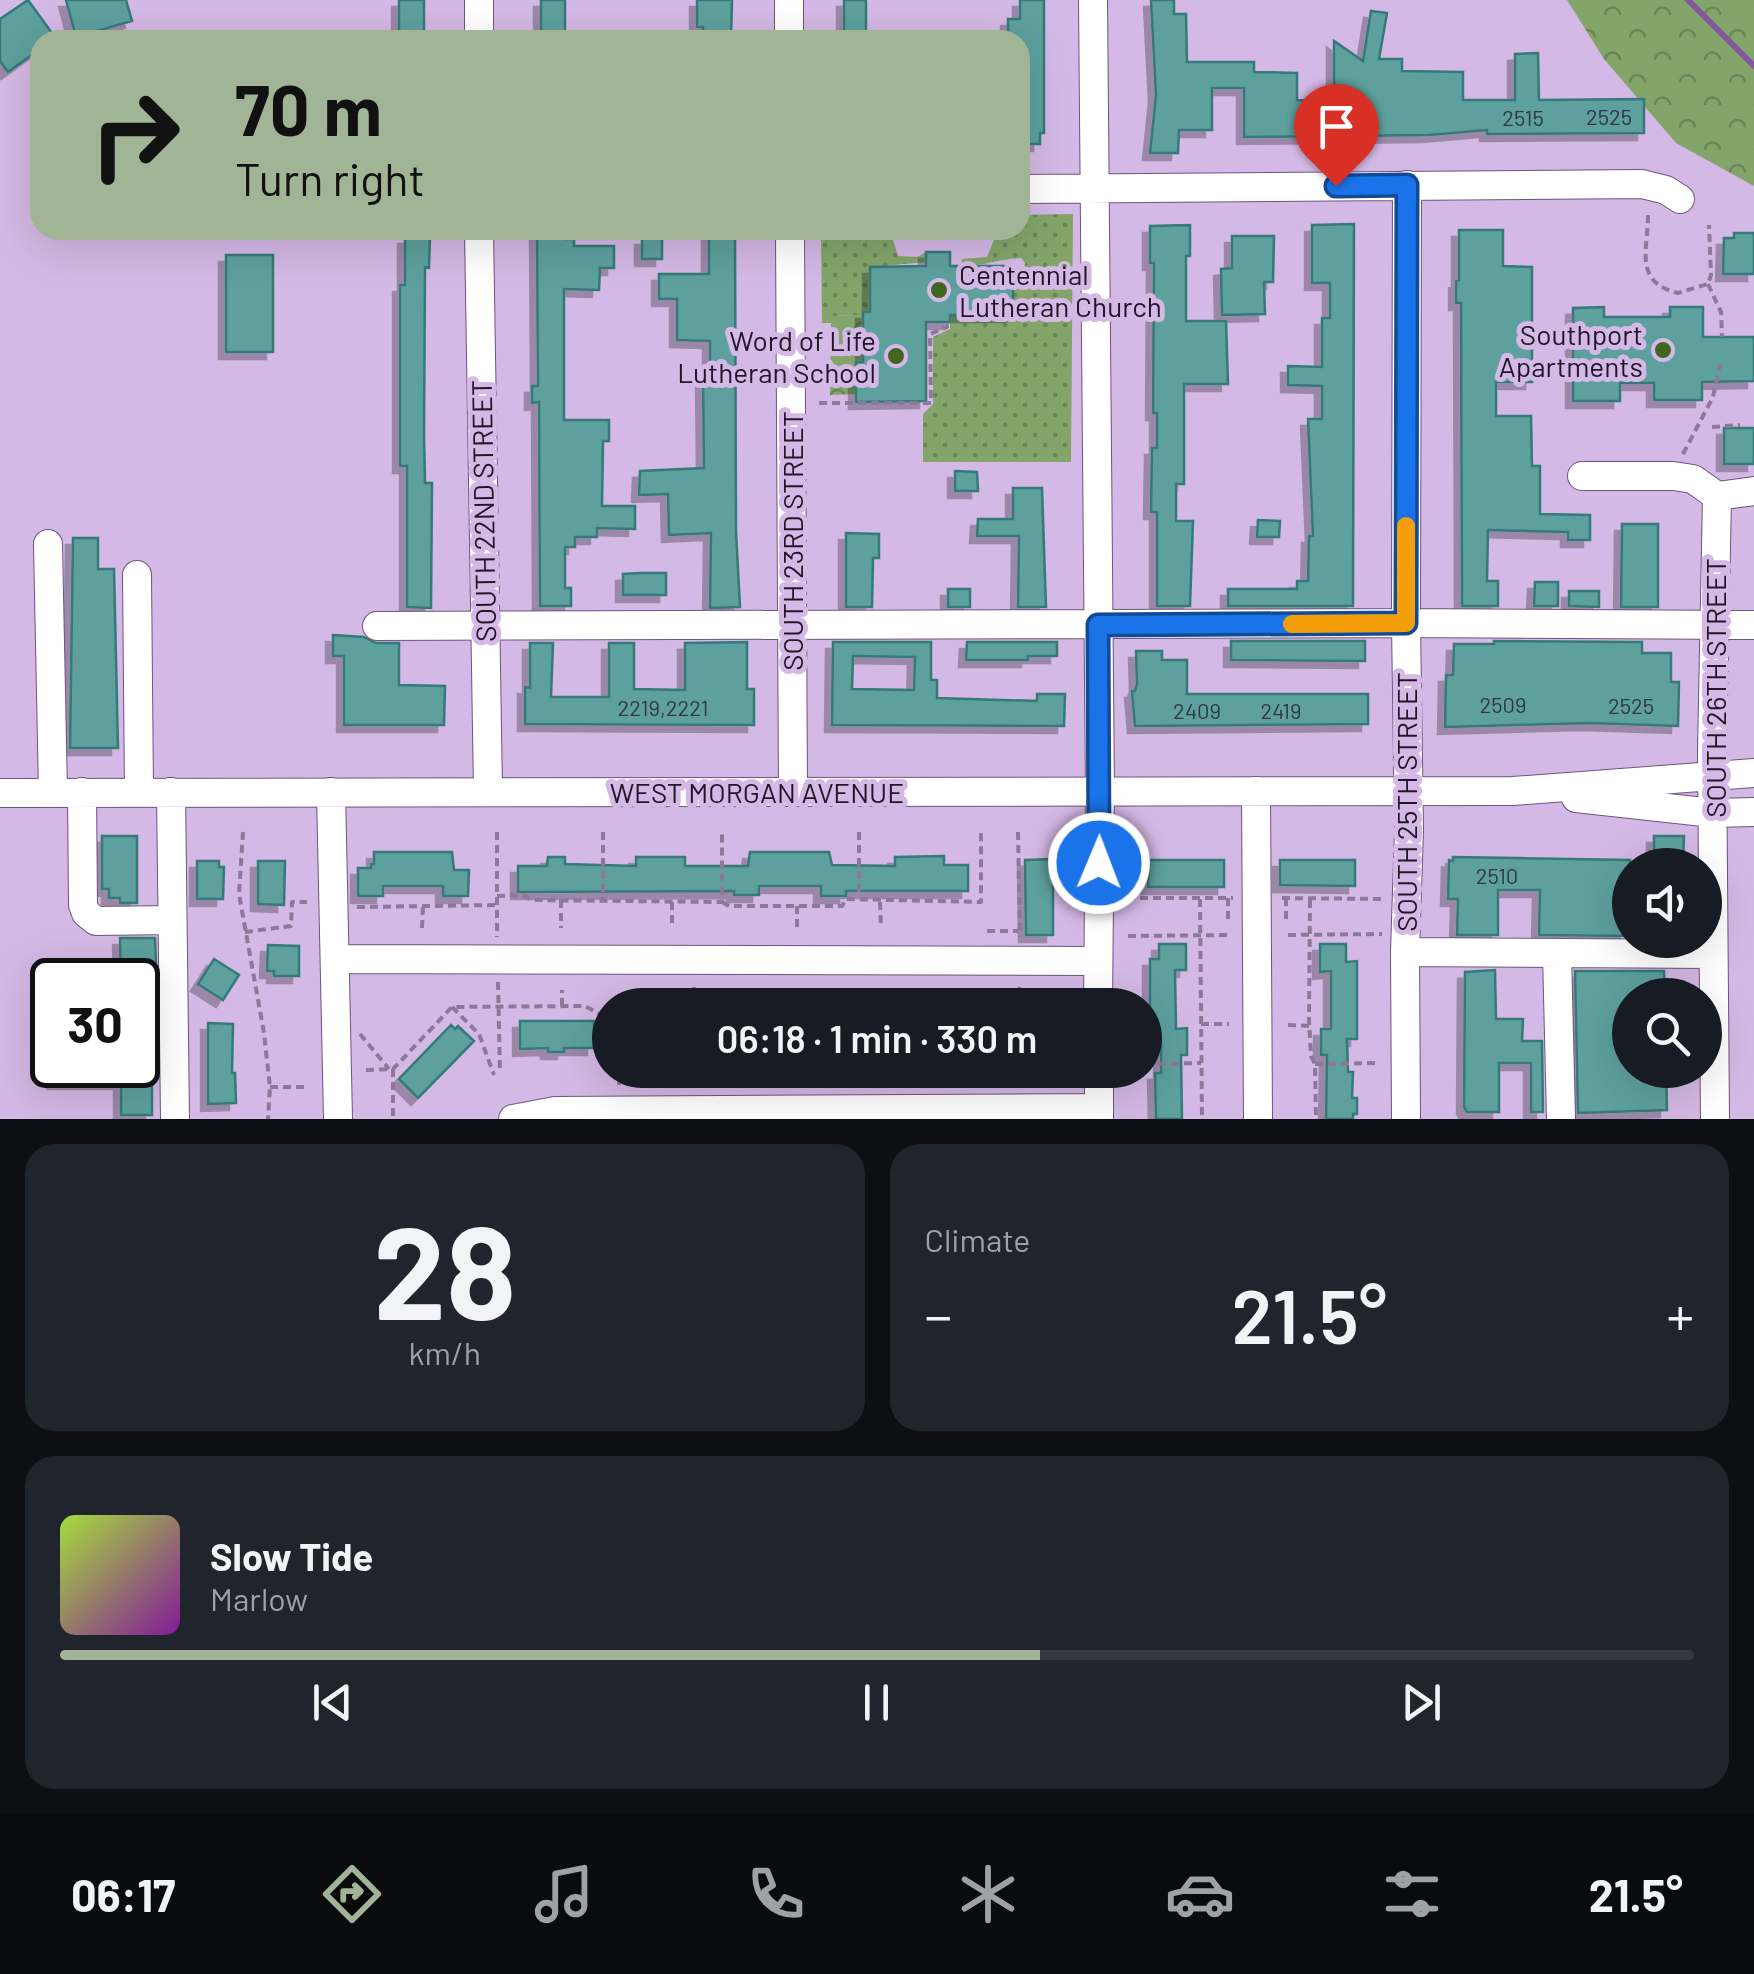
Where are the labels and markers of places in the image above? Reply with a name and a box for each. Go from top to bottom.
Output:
pin [1294,84,1379,187]
place label: Centennial Lutheran Church [959,257,1162,323]
marker: Centennial Lutheran Church [928,279,950,301]
place label: Southport Apartments [1499,317,1643,383]
place label: Word of Life Lutheran School [677,323,876,389]
marker: Southport Apartments [1652,339,1674,361]
marker: Word of Life Lutheran School [885,345,907,367]

